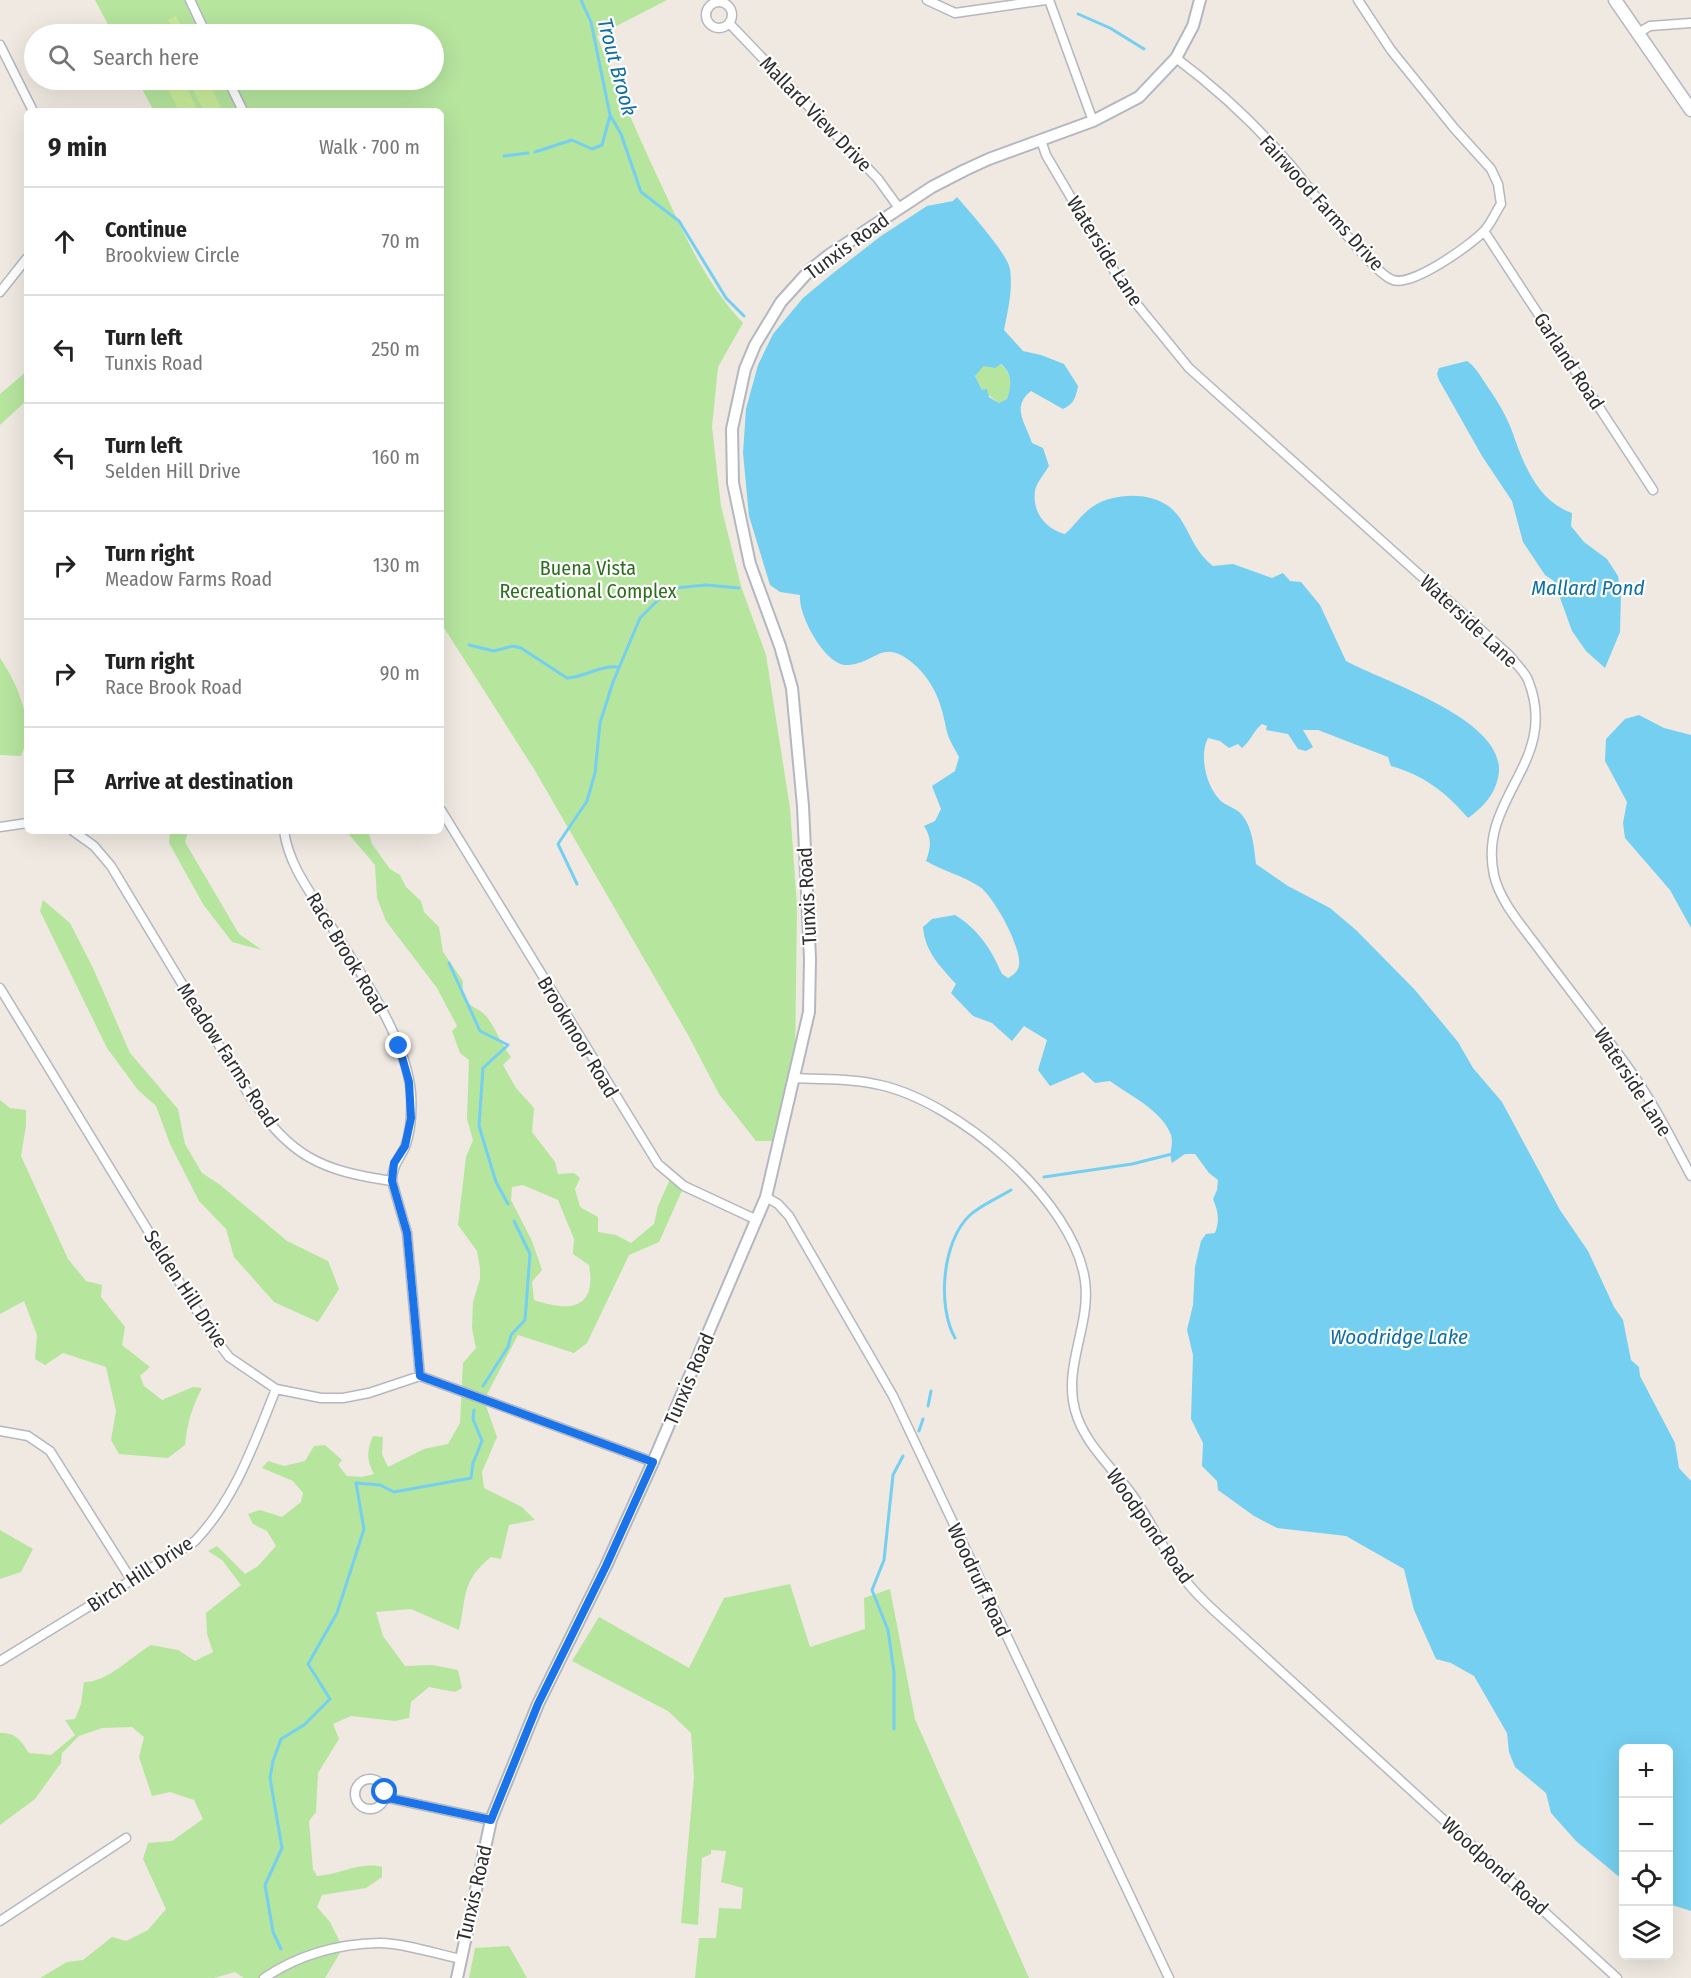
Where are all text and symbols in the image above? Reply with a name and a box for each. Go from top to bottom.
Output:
water label: Trout Brook [592,15,642,119]
search box [24,24,444,90]
icon: search [45,41,78,74]
text: Search here [93,44,199,71]
street label: Mallard View Drive [755,51,877,177]
street label: Fairwood Farms Drive [1255,130,1389,276]
text: 9 min [48,132,107,163]
text: Walk · 700 m [319,135,420,159]
street label: Waterside Lane [1062,192,1148,310]
street label: Tunxis Road [800,207,894,285]
text: Continue [105,216,187,243]
icon: ahead [48,225,81,258]
text: 70 m [382,229,420,253]
text: Brookview Circle [105,243,240,267]
street label: Garland Road [1529,308,1609,414]
text: Turn left [105,324,183,351]
icon: left [48,333,81,366]
text: 250 m [372,337,420,361]
text: Tunxis Road [105,351,203,375]
text: Turn left [105,432,183,459]
icon: left [48,441,81,474]
text: 160 m [372,445,420,469]
text: Selden Hill Drive [105,459,241,483]
text: Turn right [105,540,194,567]
icon: right [48,549,81,582]
text: 130 m [373,553,420,577]
park label: Buena Vista Recreational Complex [499,556,677,603]
text: Meadow Farms Road [105,567,272,591]
street label: Waterside Lane [1415,570,1523,672]
water label: Mallard Pond [1531,575,1645,601]
text: Turn right [105,648,194,675]
icon: right [48,657,81,690]
text: 90 m [380,661,420,685]
text: Race Brook Road [105,675,242,699]
icon: arrive [48,765,81,798]
text: Arrive at destination [105,768,293,795]
street label: Tunxis Road [792,846,822,946]
street label: Race Brook Road [301,888,393,1018]
street label: Brookmoor Road [532,972,624,1102]
street label: Meadow Farms Road [172,978,284,1132]
street label: Waterside Lane [1589,1023,1677,1141]
route end [385,1032,411,1058]
street label: Selden Hill Drive [139,1226,233,1352]
water label: Woodridge Lake [1330,1324,1468,1350]
street label: Tunxis Road [659,1329,719,1429]
street label: Woodpond Road [1101,1464,1199,1588]
street label: Woodruff Road [942,1519,1016,1641]
street label: Birch Hill Drive [83,1531,197,1617]
map controls [1619,1744,1673,1960]
button: + [1619,1744,1673,1798]
route start [371,1778,397,1804]
button: − [1619,1798,1673,1852]
street label: Woodpond Road [1437,1812,1553,1920]
street label: Tunxis Road [451,1843,497,1943]
button: locate [1619,1852,1673,1906]
button: layers [1619,1906,1673,1960]

